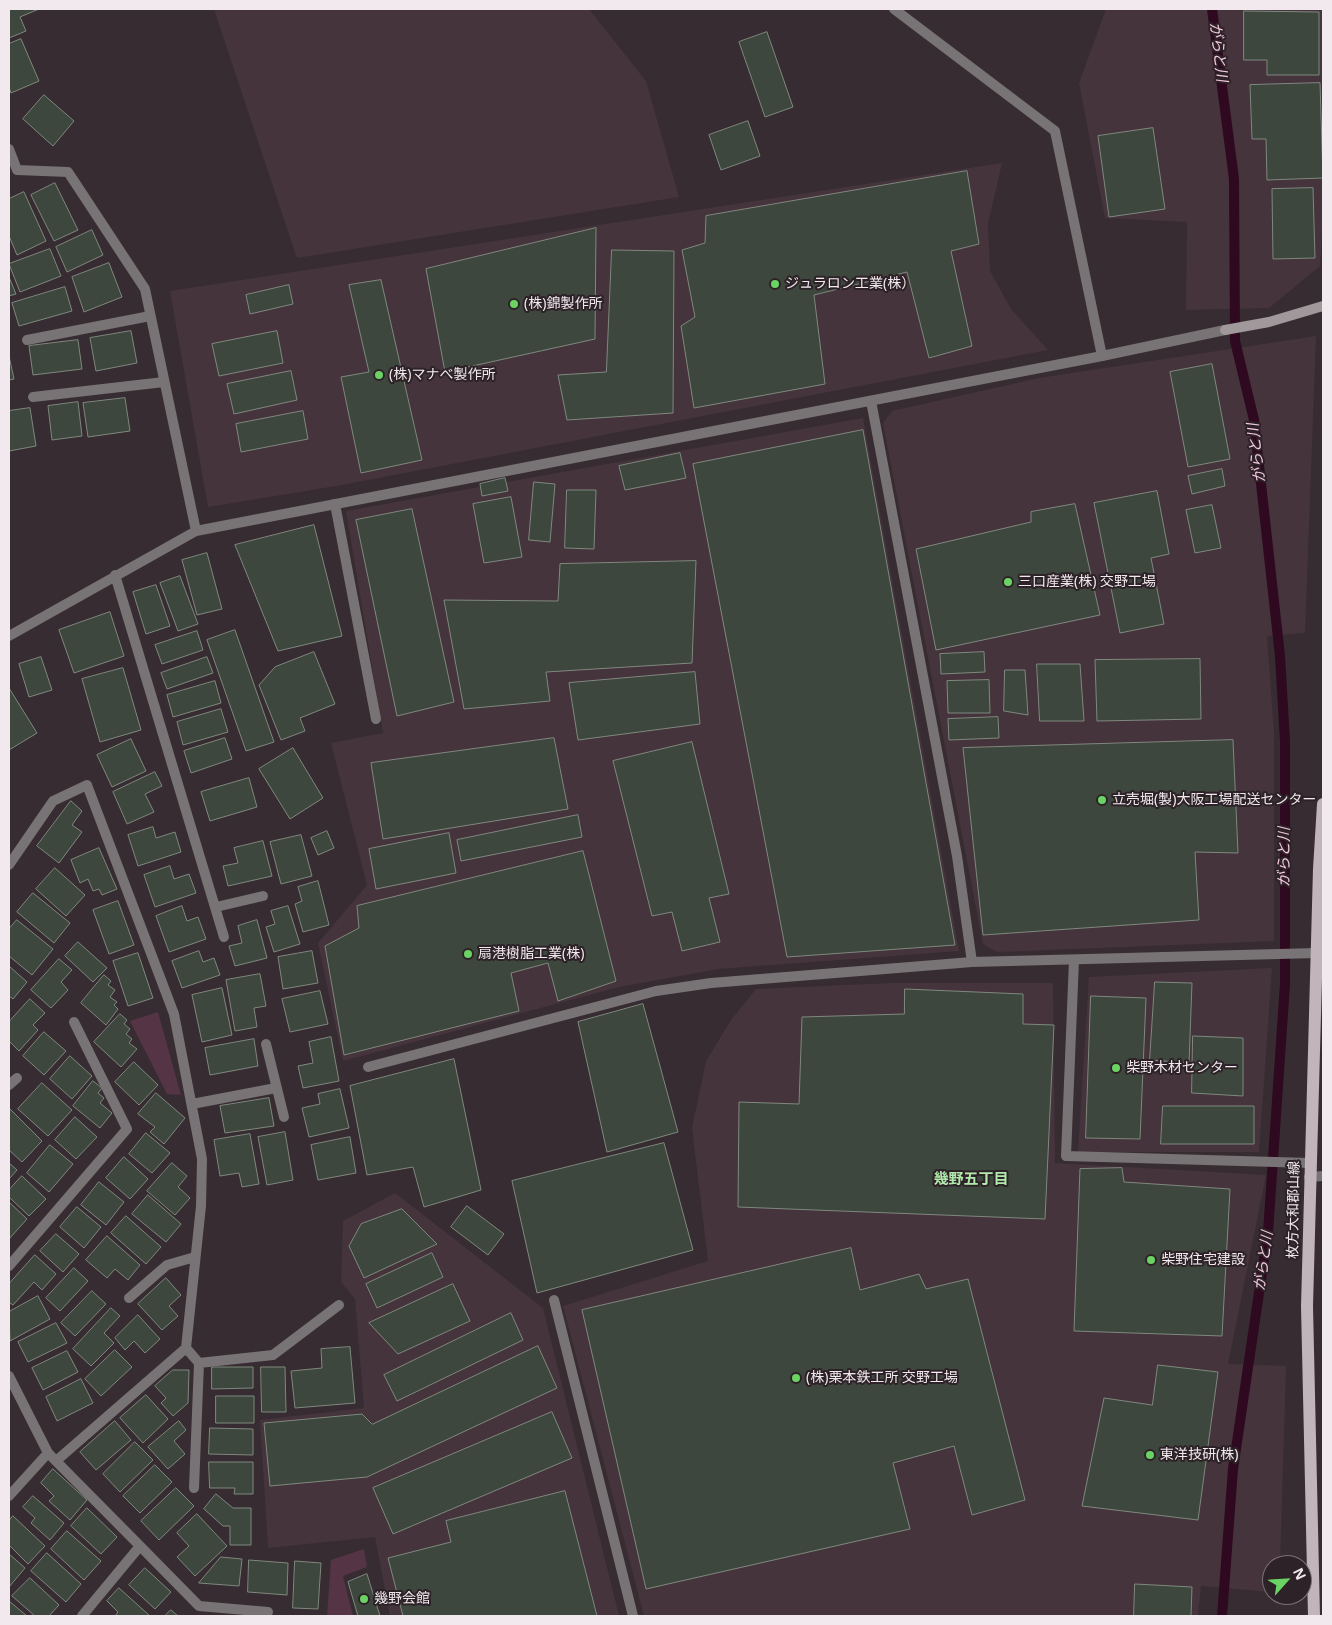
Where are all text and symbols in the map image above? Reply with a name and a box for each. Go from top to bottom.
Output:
water label: がらと川 [1205,21,1231,83]
place label: ジュラロン工業(株） [785,276,915,292]
marker: ジュラロン工業(株） [769,278,781,290]
place label: (株)錦製作所 [524,296,602,312]
marker: (株)錦製作所 [508,298,520,310]
place label: (株)マナべ製作所 [389,367,495,383]
marker: (株)マナべ製作所 [373,369,385,381]
water label: がらと川 [1244,422,1270,484]
place label: 三口産業(株) 交野工場 [1018,574,1156,590]
marker: 三口産業(株) 交野工場 [1002,576,1014,588]
place label: 立売堀(製)大阪工場配送センター [1112,792,1316,808]
marker: 立売堀(製)大阪工場配送センター [1096,794,1108,806]
water label: がらと川 [1276,827,1294,887]
place label: 扇港樹脂工業(株) [478,946,584,962]
marker: 扇港樹脂工業(株) [462,948,474,960]
place label: 柴野木材センター [1126,1060,1238,1076]
marker: 柴野木材センター [1110,1062,1122,1074]
street label: 枚方大和郡山線 [1285,1161,1303,1259]
district label: 幾野五丁目 [934,1171,1008,1189]
water label: がらと川 [1251,1230,1277,1292]
place label: 柴野住宅建設 [1161,1252,1245,1268]
marker: 柴野住宅建設 [1145,1254,1157,1266]
place label: (株)栗本鉄工所 交野工場 [806,1370,958,1386]
marker: (株)栗本鉄工所 交野工場 [790,1372,802,1384]
place label: 東洋技研(株) [1160,1447,1238,1463]
marker: 東洋技研(株) [1144,1449,1156,1461]
north arrow [1262,1555,1312,1605]
text: N [1289,1564,1311,1583]
place label: 幾野会館 [374,1591,430,1607]
marker: 幾野会館 [358,1593,370,1605]

